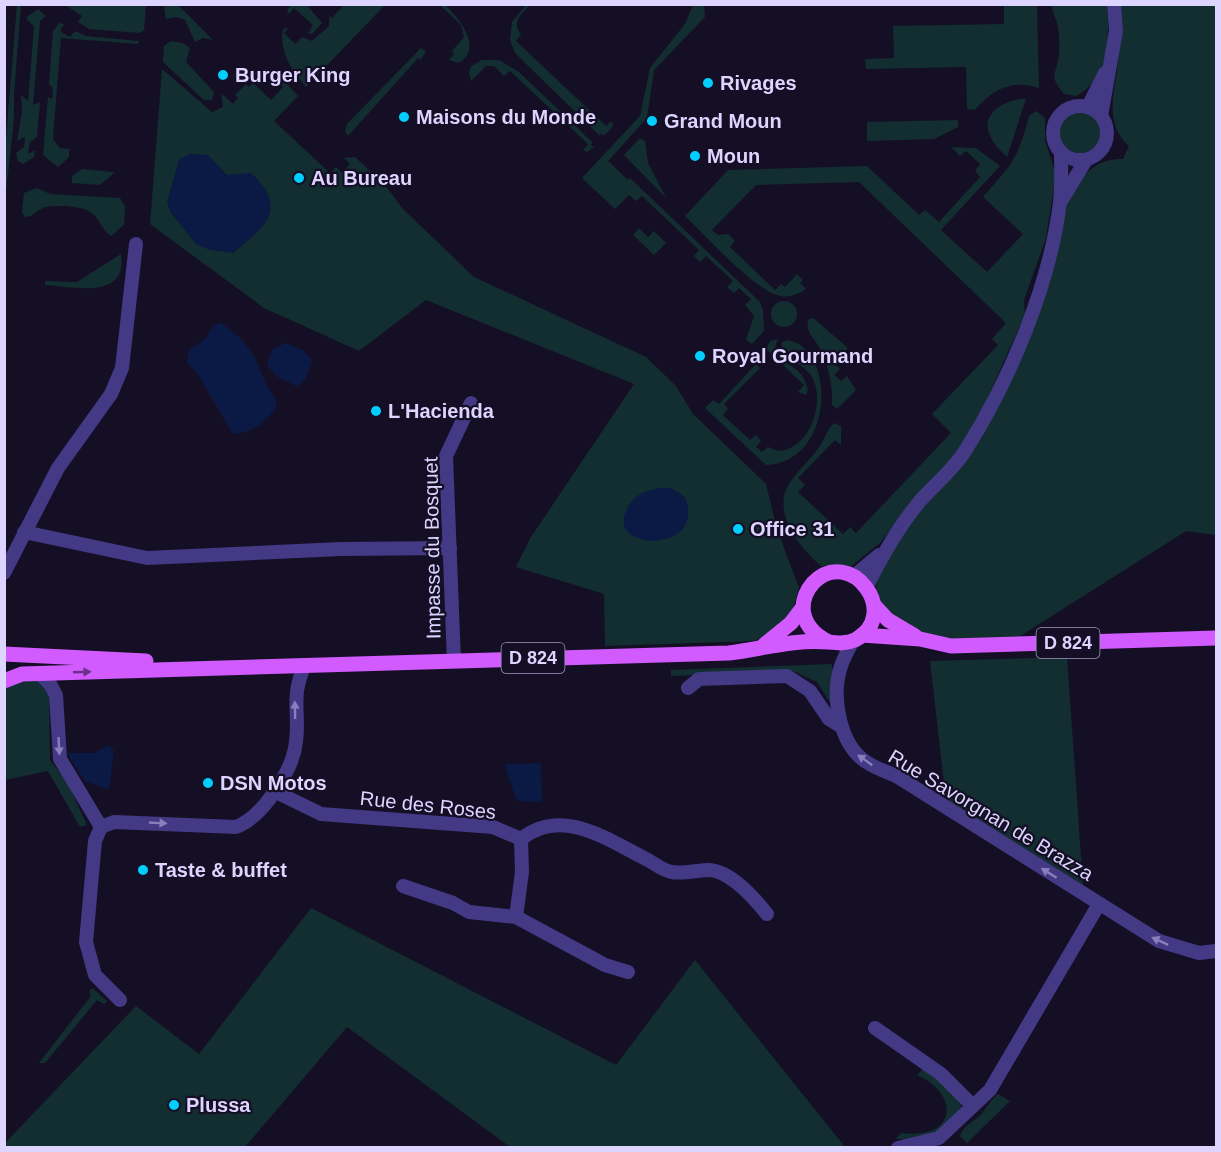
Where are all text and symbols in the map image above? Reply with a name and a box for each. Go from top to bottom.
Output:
place label: Burger King [235,64,351,86]
marker: Burger King [216,68,230,82]
place label: Rivages [720,72,797,94]
marker: Rivages [701,76,715,90]
place label: Maisons du Monde [416,106,596,128]
marker: Maisons du Monde [397,110,411,124]
place label: Grand Moun [664,110,782,132]
marker: Grand Moun [645,114,659,128]
place label: Moun [707,145,760,167]
marker: Moun [688,149,702,163]
place label: Au Bureau [311,167,412,189]
marker: Au Bureau [292,171,306,185]
place label: Royal Gourmand [712,345,873,367]
marker: Royal Gourmand [693,349,707,363]
place label: L'Hacienda [388,400,495,422]
marker: L'Hacienda [369,404,383,418]
street label: Impasse du Bosquet [419,456,445,639]
place label: Office 31 [750,518,834,540]
marker: Office 31 [731,522,745,536]
road number: D 824 [1036,628,1100,658]
road number: D 824 [502,643,564,673]
one-way arrow [73,667,92,676]
one-way arrow [291,701,300,720]
one-way arrow [54,737,64,756]
street label: Rue Savorgnan de Brazza [885,745,1098,885]
one-way arrow [858,754,874,766]
place label: DSN Motos [220,772,327,794]
marker: DSN Motos [201,776,215,790]
street label: Rue des Roses [359,787,497,823]
one-way arrow [149,819,168,828]
place label: Taste & buffet [155,859,287,881]
marker: Taste & buffet [136,863,150,877]
one-way arrow [1041,867,1057,878]
one-way arrow [1152,936,1169,945]
place label: Plussa [186,1094,251,1116]
marker: Plussa [167,1098,181,1112]

